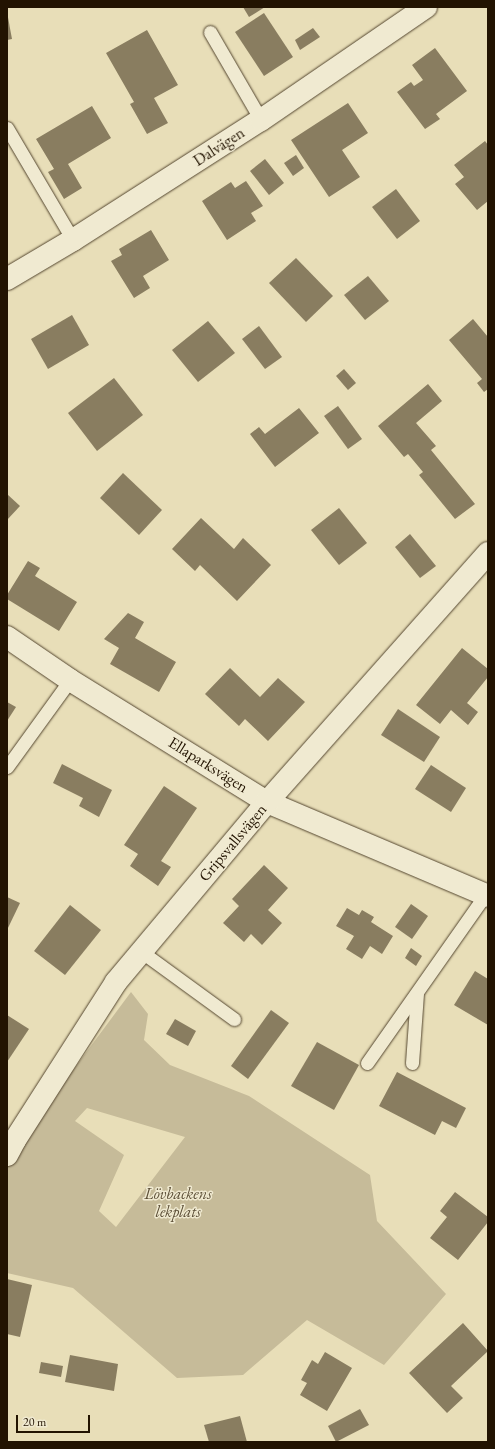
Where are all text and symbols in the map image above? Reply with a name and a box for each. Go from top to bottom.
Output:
street label: Dalvägen [190,123,248,171]
street label: Ellaparksvägen [165,733,251,797]
street label: Gripsvallsvägen [195,800,271,886]
park label: Lövbackens lekplats [144,1184,212,1222]
scale bar [18,1407,92,1433]
text: 20 m [23,1414,46,1430]

